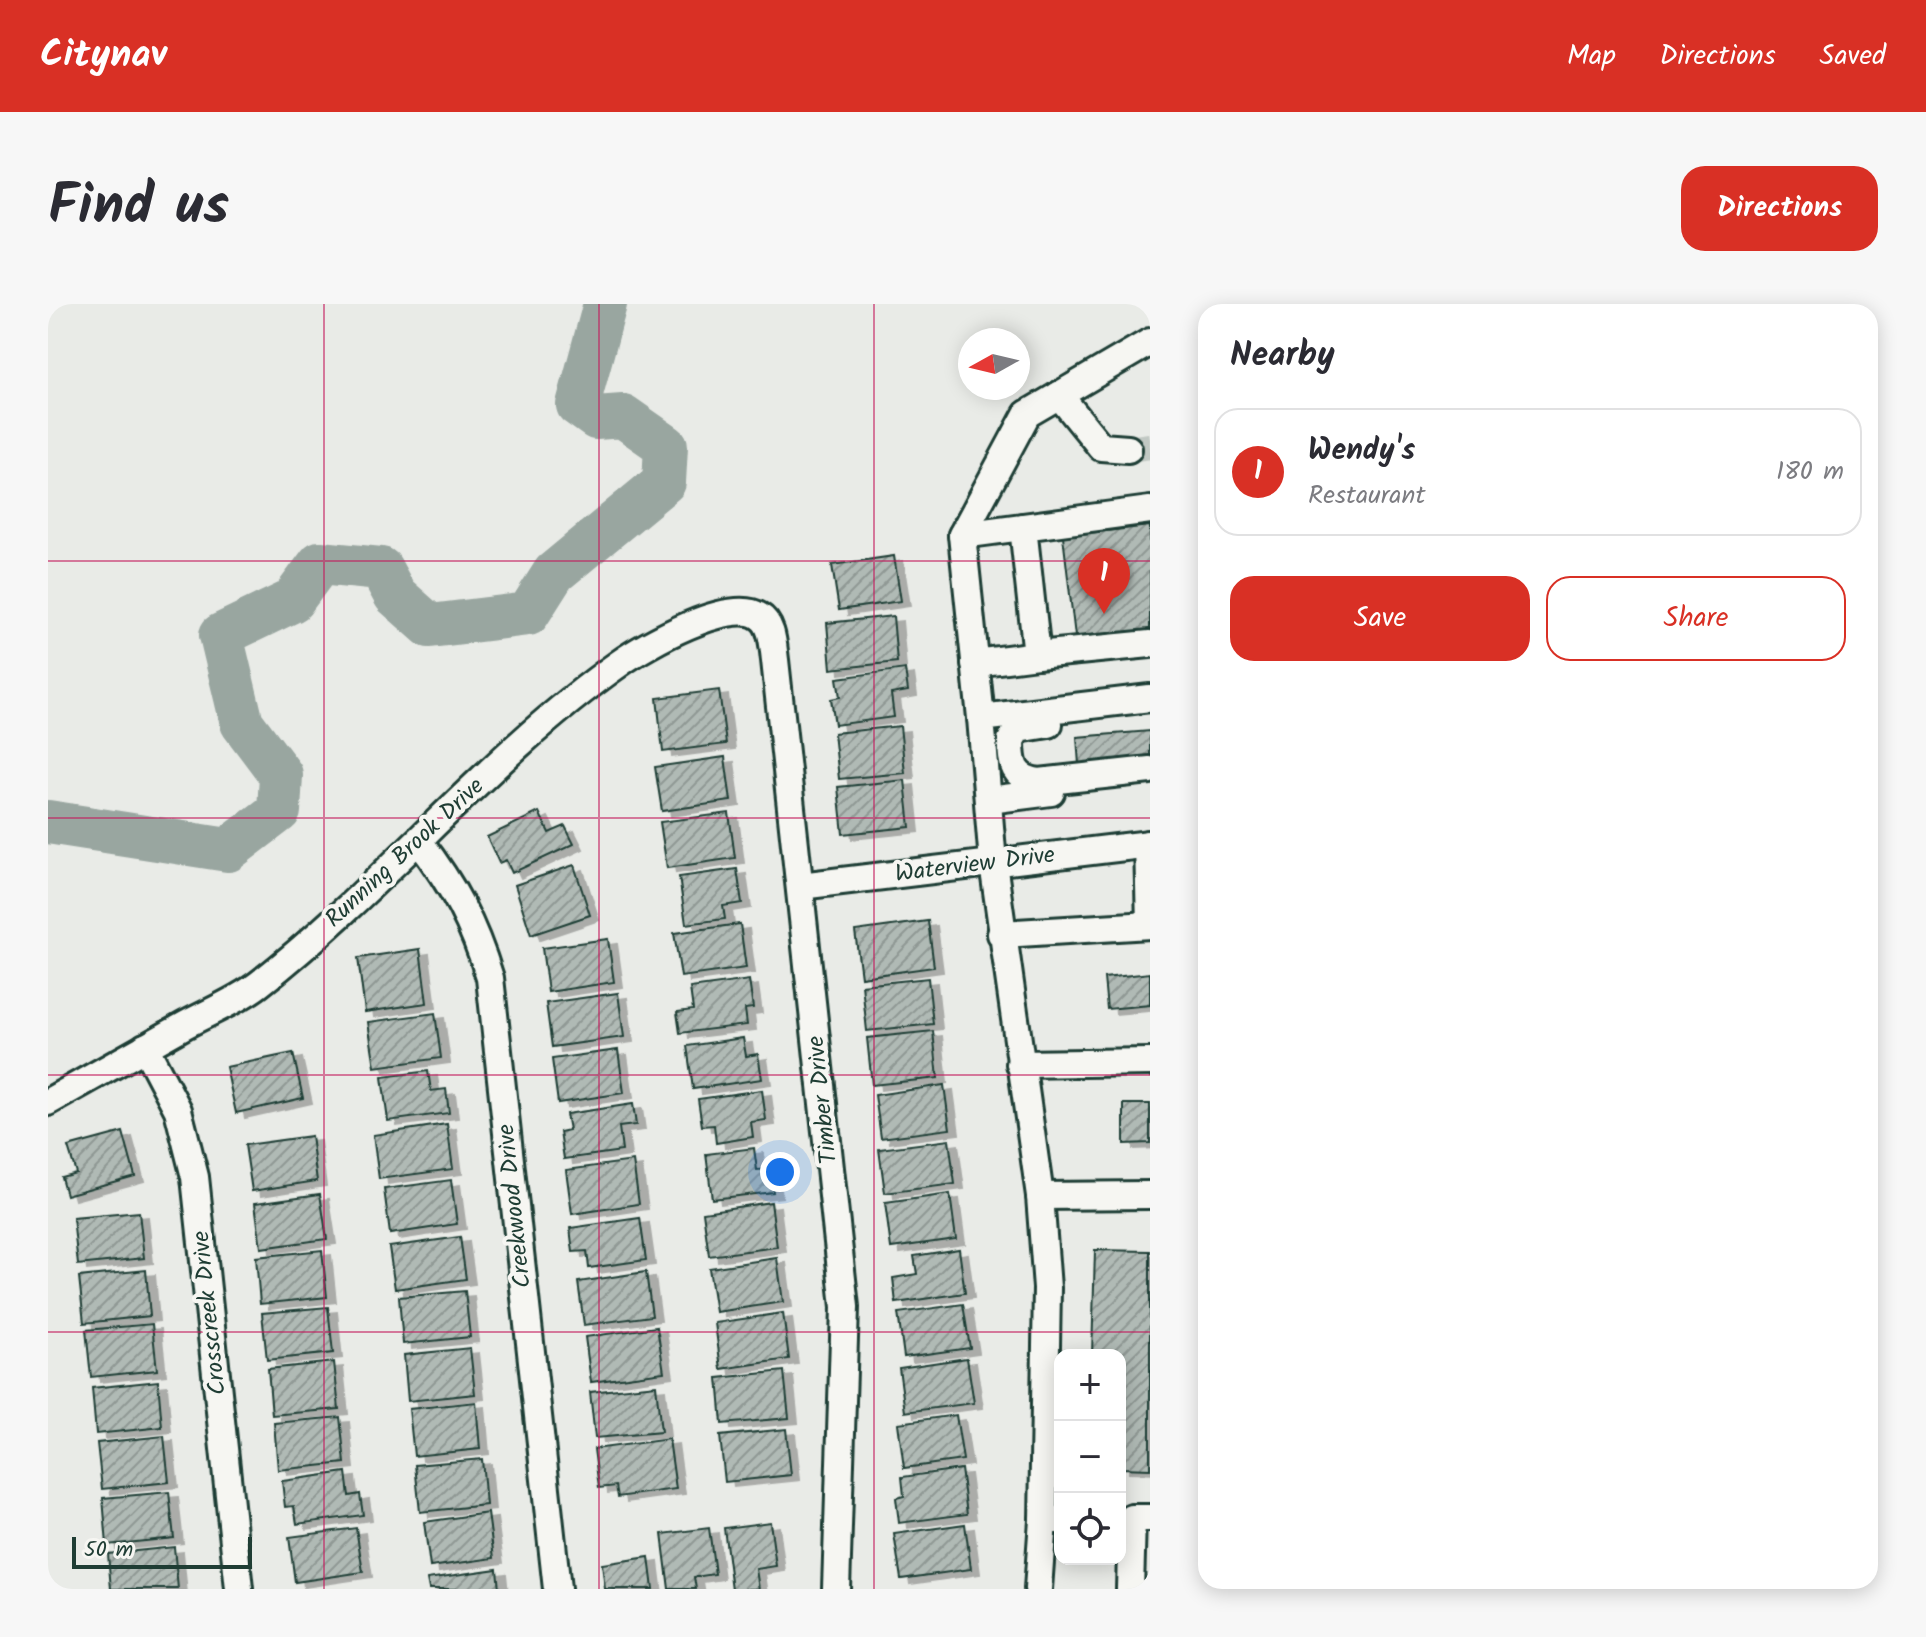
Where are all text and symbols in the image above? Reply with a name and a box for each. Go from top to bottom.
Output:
text: Citynav [40,26,167,86]
text: Map [1567,34,1616,79]
text: Directions [1660,34,1776,79]
text: Saved [1820,34,1886,79]
text: Find us [48,163,229,253]
button: Directions [1681,166,1878,251]
north arrow [958,328,1030,400]
text: Nearby [1230,329,1335,383]
text: Wendy's [1308,427,1415,475]
text: 1 [1254,451,1262,493]
text: 180 m [1776,451,1844,493]
text: Restaurant [1308,475,1425,517]
pin: 1 [1078,548,1130,614]
button: Save [1230,576,1530,661]
button: Share [1546,576,1846,661]
street label: Running Brook Drive [316,768,494,938]
street label: Waterview Drive [893,836,1057,894]
street label: Timber Drive [797,1034,849,1166]
street label: Creekwood Drive [487,1122,543,1290]
your location [760,1152,800,1192]
street label: Crosscreek Drive [182,1229,238,1397]
map controls [1054,1349,1126,1565]
button: + [1054,1349,1126,1421]
button: − [1054,1421,1126,1493]
button: locate [1054,1493,1126,1565]
scale bar [72,1533,252,1569]
text: 50 m [84,1533,133,1568]

